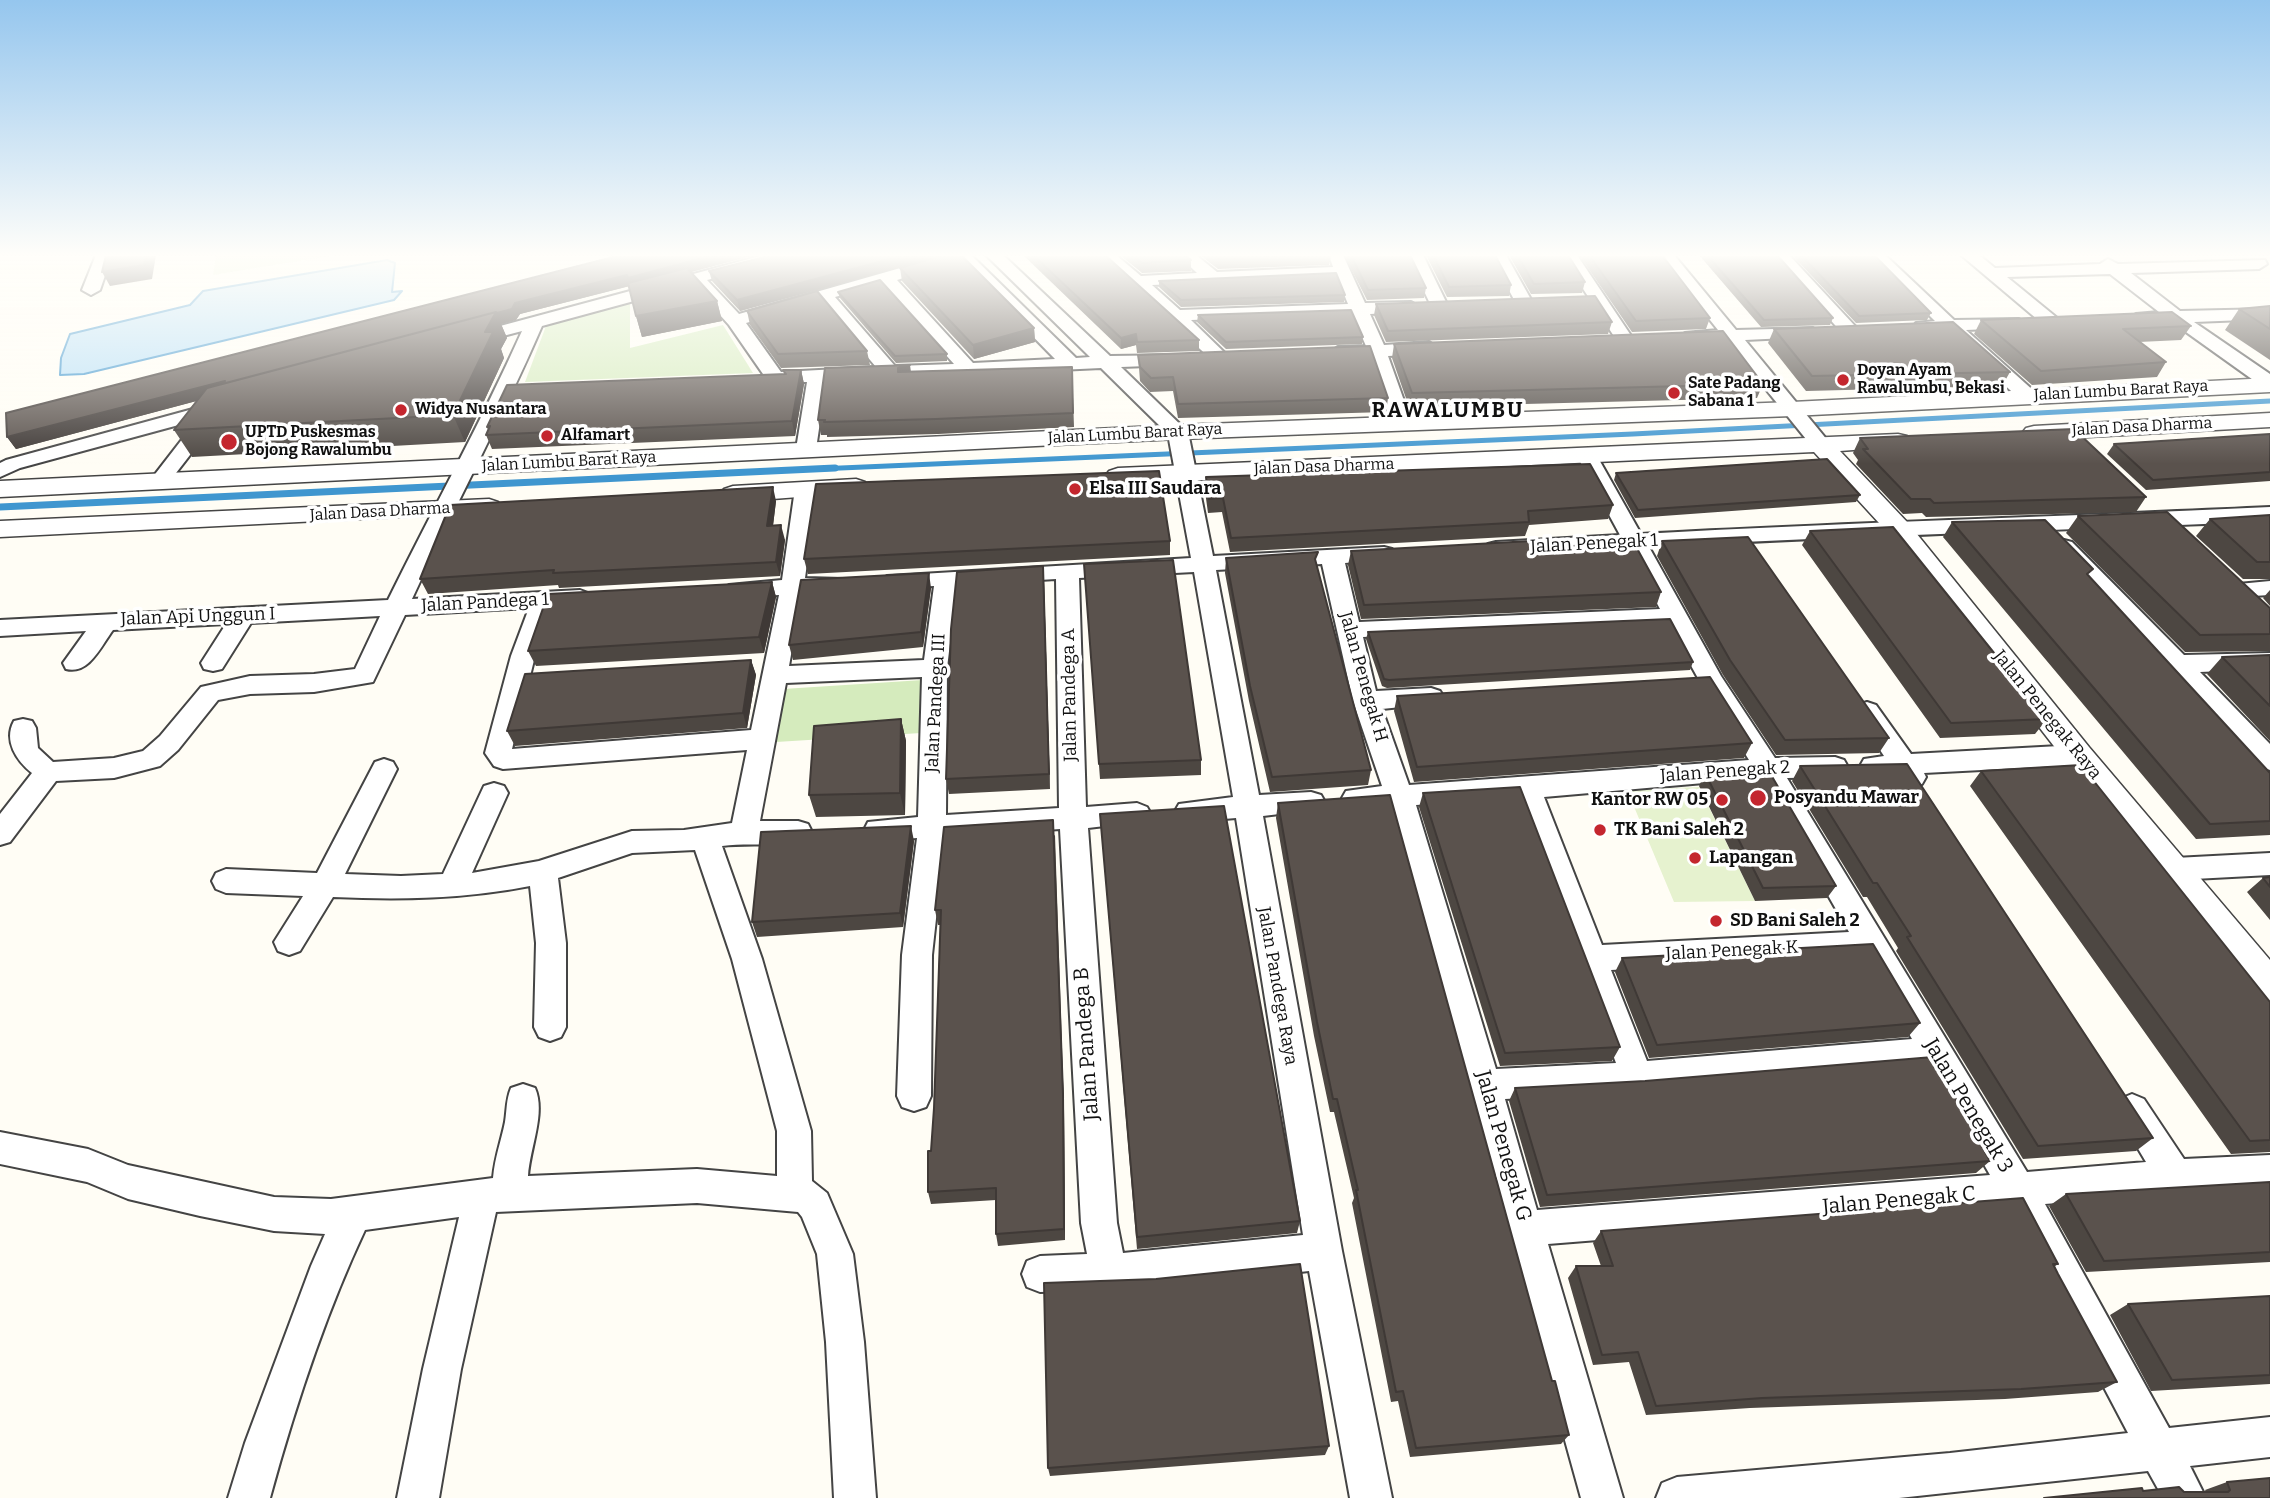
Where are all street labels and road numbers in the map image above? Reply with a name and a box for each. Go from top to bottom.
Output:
street label: Jalan Lumbu Barat Raya [2033,377,2209,405]
street label: Jalan Dasa Dharma [2071,414,2213,440]
street label: Jalan Lumbu Barat Raya [1047,420,1223,448]
street label: Jalan Lumbu Barat Raya [481,448,657,476]
street label: Jalan Dasa Dharma [1253,455,1395,479]
street label: Jalan Dasa Dharma [309,499,451,525]
street label: Jalan Penegak 1 [1530,530,1658,558]
street label: Jalan Pandega 1 [421,589,549,617]
street label: Jalan Api Unggun I [120,604,276,630]
street label: Jalan Penegak H [1334,609,1392,745]
street label: Jalan Pandega A [1058,628,1082,762]
street label: Jalan Pandega III [922,633,950,773]
street label: Jalan Penegak Raya [1988,646,2106,784]
street label: Jalan Penegak 2 [1659,757,1791,787]
street label: Jalan Pandega Raya [1252,905,1302,1067]
street label: Jalan Penegak K [1665,937,1799,965]
street label: Jalan Pandega B [1069,966,1105,1122]
street label: Jalan Penegak 3 [1918,1034,2018,1178]
street label: Jalan Penegak G [1469,1068,1537,1224]
street label: Jalan Penegak C [1821,1182,1977,1220]

